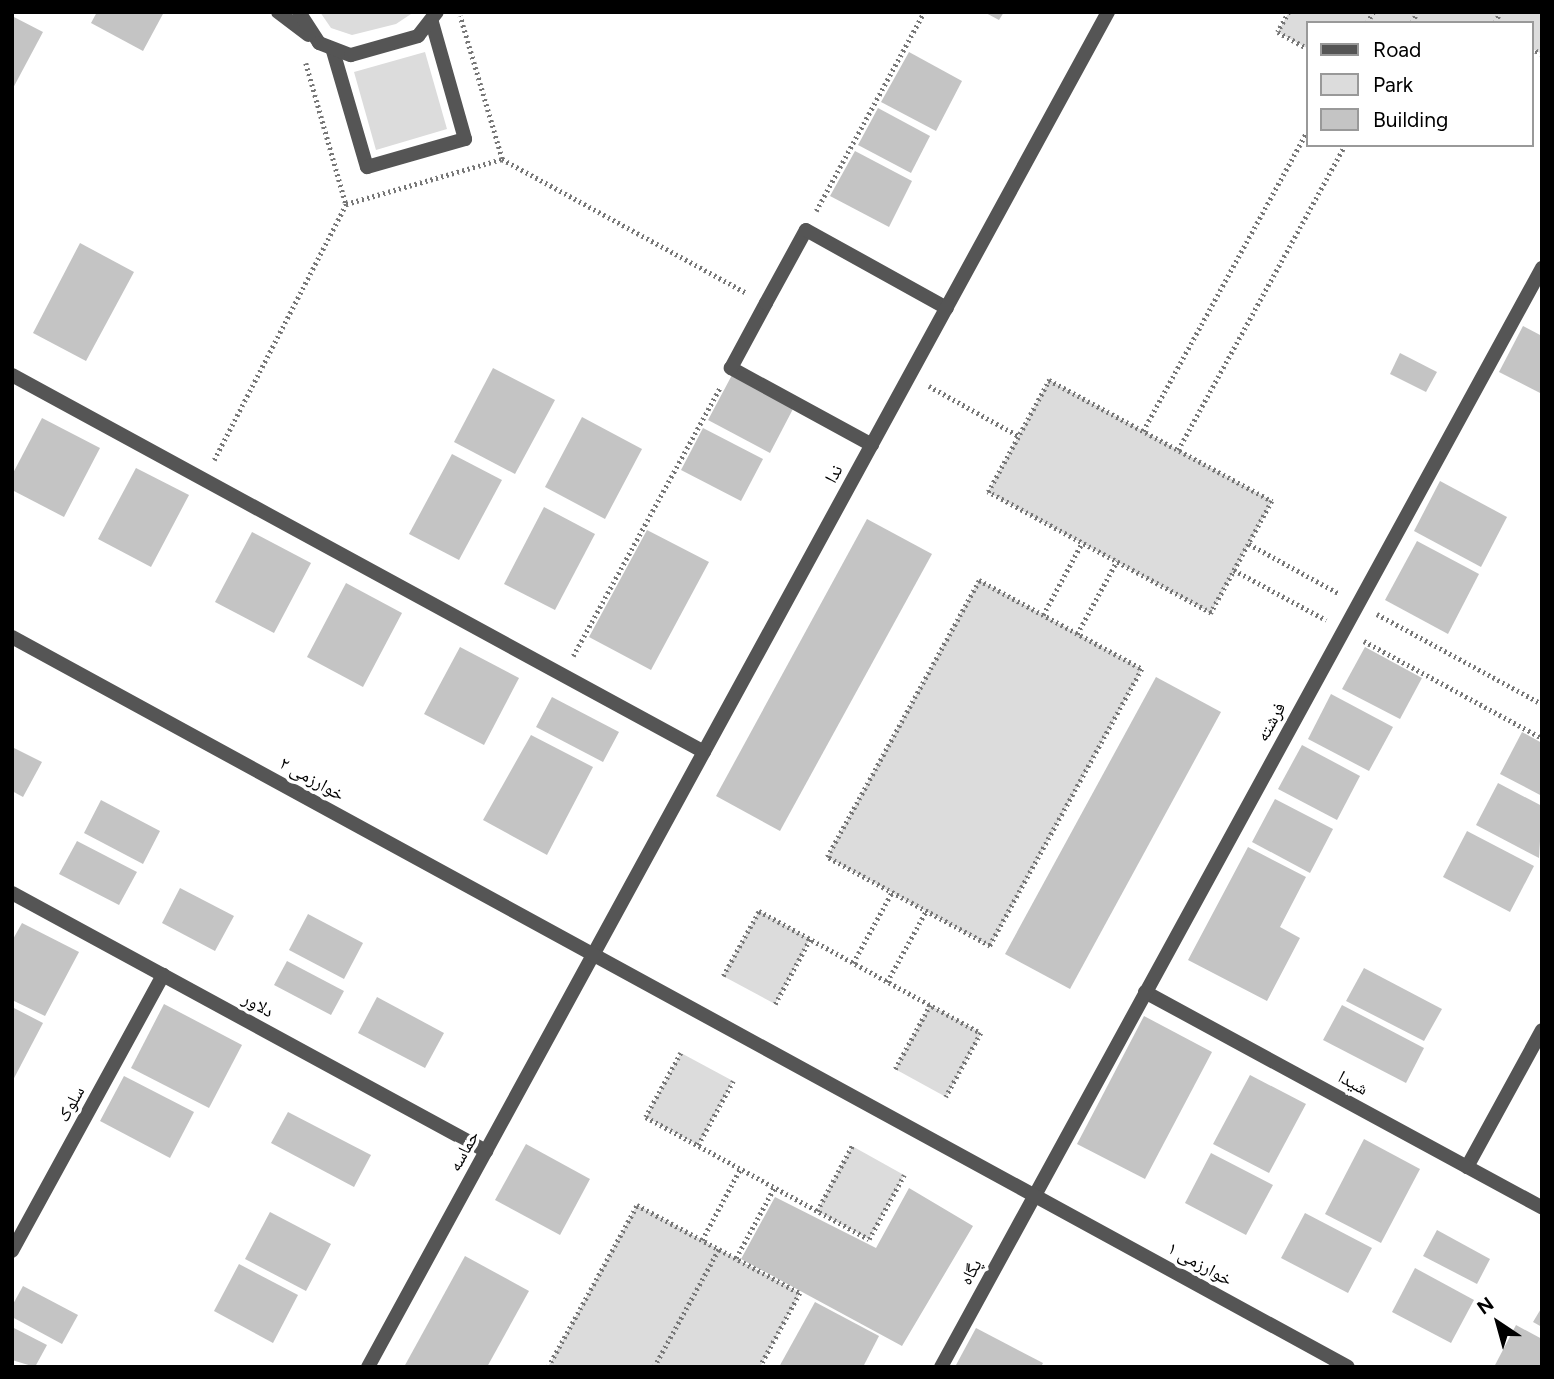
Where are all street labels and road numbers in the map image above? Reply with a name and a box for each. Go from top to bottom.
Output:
street label: ندا [820,461,848,487]
street label: فرشته [1252,699,1290,745]
street label: خوارزمی ۲ [276,752,348,806]
street label: دلاور [239,988,277,1022]
street label: شیدا [1334,1066,1372,1100]
street label: سلوک [52,1082,90,1126]
street label: حماسه [444,1127,484,1175]
street label: خوارزمی ۱ [1164,1237,1236,1291]
street label: پگاه [955,1255,987,1289]

